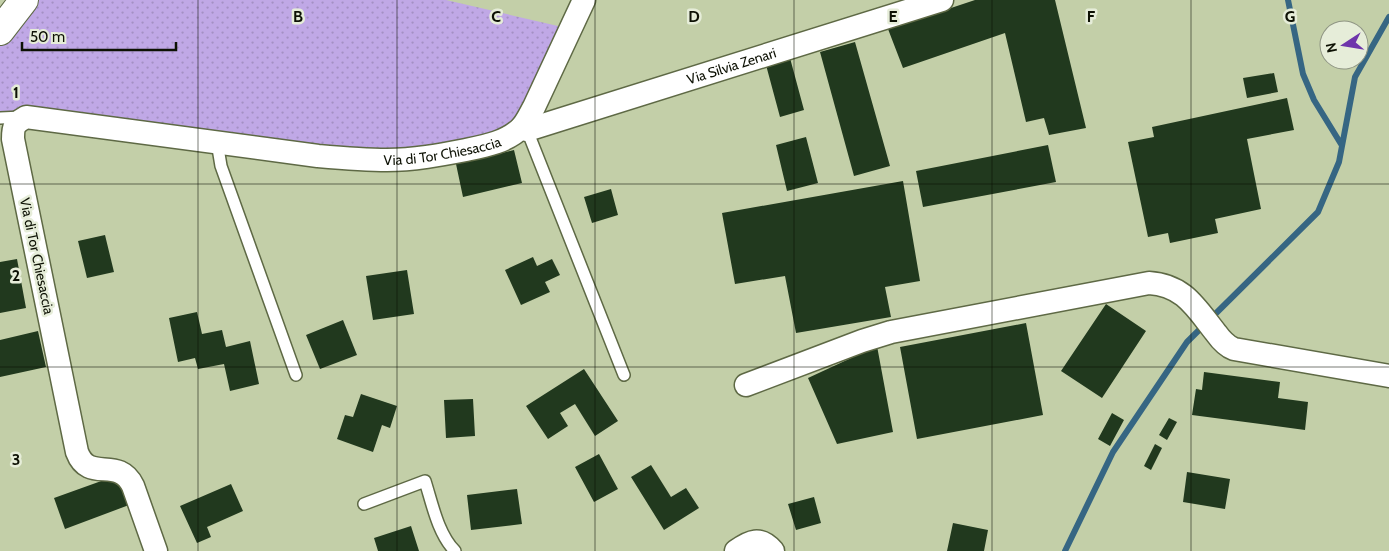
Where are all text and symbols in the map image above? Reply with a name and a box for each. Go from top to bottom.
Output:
text: B [293,7,303,26]
text: C [491,7,501,26]
text: D [688,7,700,26]
text: E [888,7,898,26]
text: F [1087,7,1096,26]
text: G [1285,7,1295,26]
scale bar [22,20,176,52]
north arrow [1319,20,1369,70]
text: 50 m [30,28,65,46]
text: N [1321,41,1341,54]
street label: Via Silvia Zenari [685,44,778,88]
text: 1 [13,83,19,102]
street label: Via di Tor Chiesaccia [383,132,504,169]
street label: Via di Tor Chiesaccia [16,196,58,316]
text: 2 [12,266,20,285]
text: 3 [12,450,20,469]

